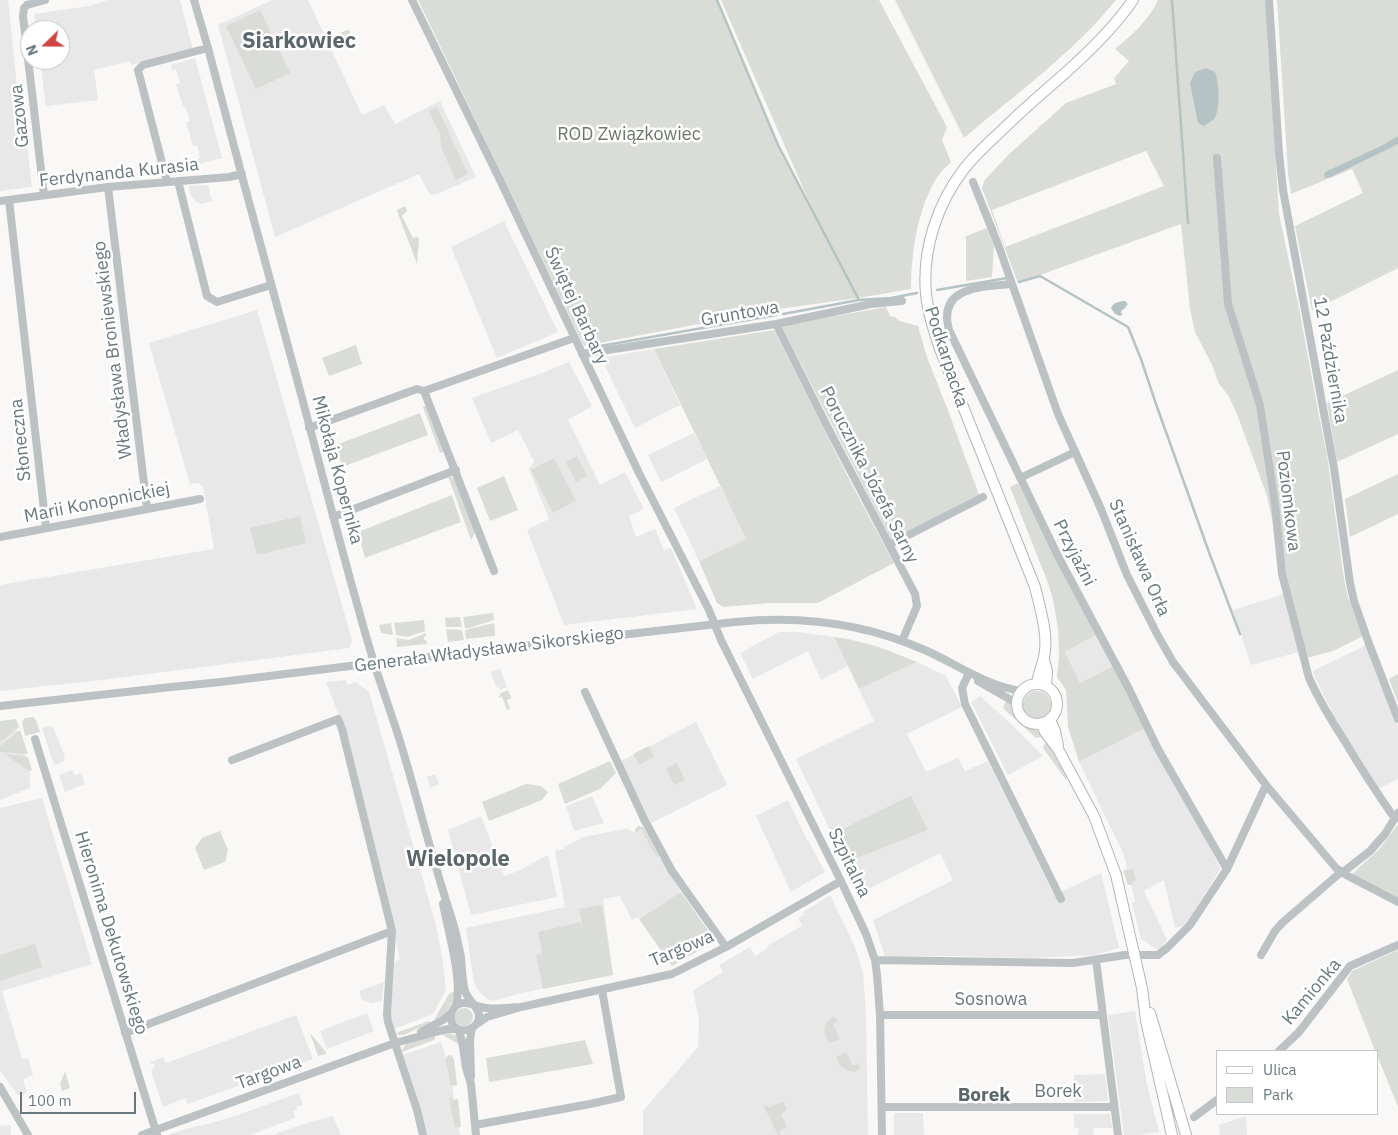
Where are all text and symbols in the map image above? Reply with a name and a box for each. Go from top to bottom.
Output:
north arrow [20,20,70,70]
district label: Siarkowiec [242,29,356,55]
text: N [22,42,42,58]
street label: Gazowa [6,83,34,149]
park label: ROD Związkowiec [557,124,701,146]
street label: Ferdynanda Kurasia [38,154,200,192]
street label: Władysława Broniewskiego [89,240,137,460]
street label: Świętej Barbary [539,244,613,368]
street label: 12 Października [1308,295,1352,425]
street label: Gruntowa [699,296,781,332]
street label: Podkarpacka [920,304,972,410]
street label: Porucznika Józefa Sarny [815,383,923,567]
street label: Mikołaja Kopernika [307,393,367,547]
street label: Słoneczna [6,398,36,482]
street label: Poziomkowa [1271,449,1305,553]
street label: Marii Konopnickiej [22,478,172,528]
street label: Stanisława Orła [1104,496,1174,620]
street label: Przyjaźni [1048,516,1100,590]
street label: Generała Władysława Sikorskiego [353,623,625,677]
street label: Szpitalna [823,825,875,901]
street label: Hieronima Dekutowskiego [70,829,152,1037]
district label: Wielopole [406,847,510,873]
street label: Targowa [647,926,717,972]
street label: Kamionka [1278,954,1346,1030]
street label: Sosnowa [955,989,1027,1011]
legend [1216,1050,1378,1115]
street label: Targowa [234,1051,304,1095]
text: Ulica [1263,1060,1297,1079]
street label: Borek [1034,1081,1082,1103]
scale bar [22,1082,139,1114]
district label: Borek [958,1085,1010,1107]
text: Park [1263,1085,1293,1104]
text: 100 m [28,1091,72,1110]

